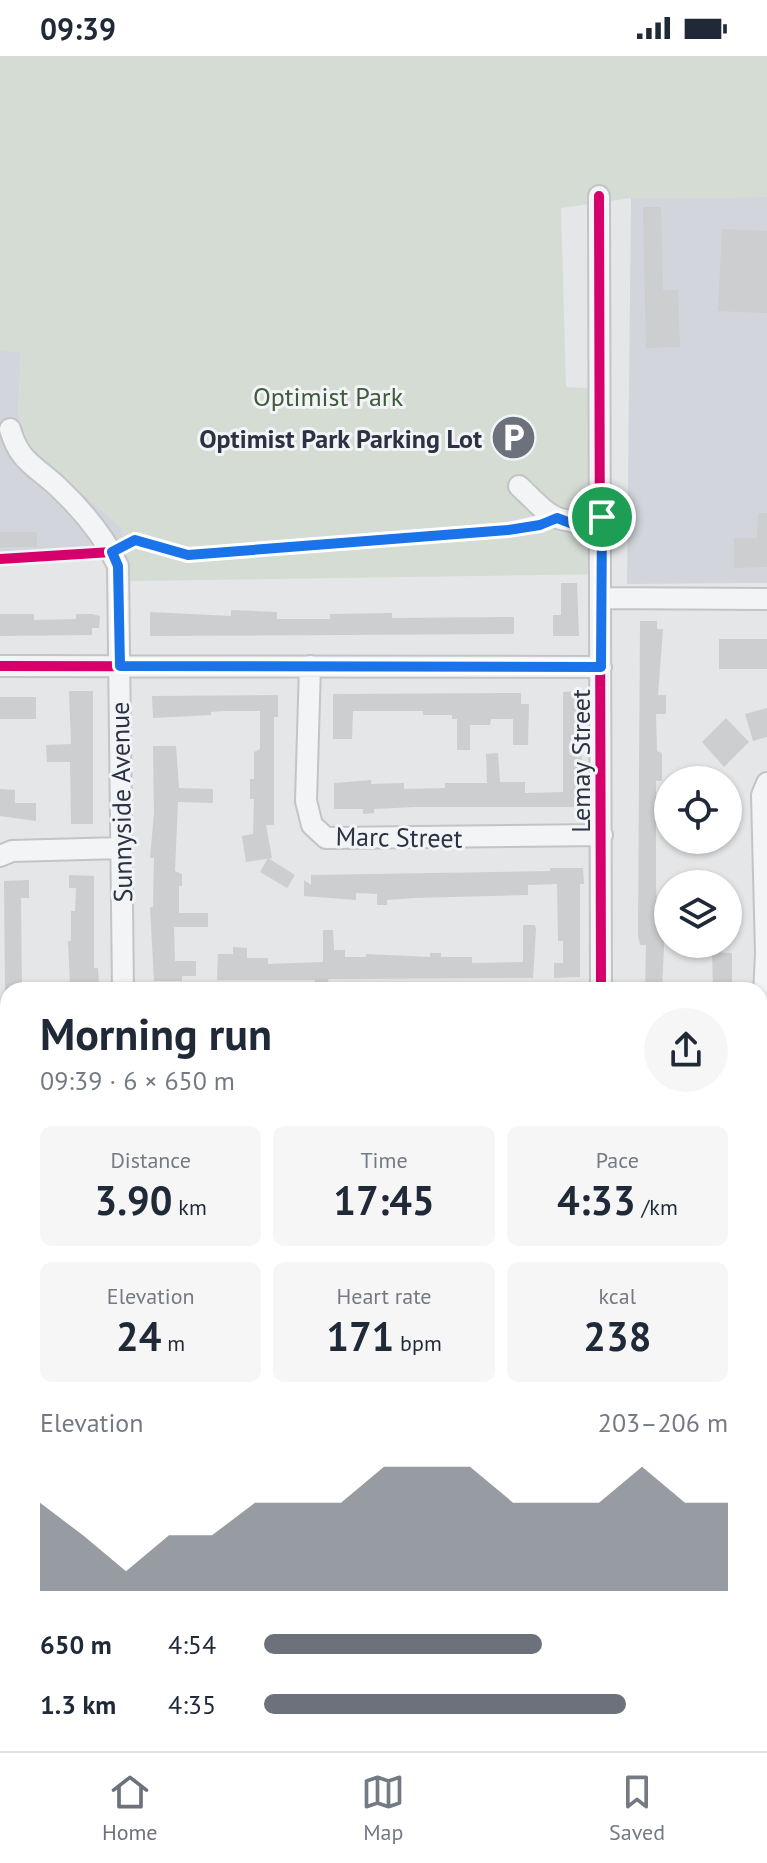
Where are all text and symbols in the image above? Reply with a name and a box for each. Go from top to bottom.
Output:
text: 09:39 [40,9,116,48]
park label: Optimist Park [253,380,404,413]
parking icon: Optimist Park Parking Lot [489,414,537,462]
place label: Optimist Park Parking Lot [199,422,482,455]
pin [568,483,636,551]
icon: arrive [580,495,624,539]
street label: Lemay Street [564,689,597,833]
street label: Sunnyside Avenue [103,701,139,903]
map controls [654,766,742,958]
button: locate [654,766,742,854]
street label: Marc Street [335,819,463,855]
button: layers [654,870,742,958]
text: Morning run [40,1005,272,1062]
button: share [644,1008,728,1092]
text: 09:39 · 6 × 650 m [40,1064,235,1097]
text: Distance [110,1146,191,1174]
text: Time [360,1146,408,1174]
text: Pace [596,1146,639,1174]
text: 3.90 [95,1174,172,1226]
text: 17:45 [333,1174,435,1226]
text: 4:33 [557,1174,636,1226]
text: km [172,1193,207,1221]
text: /km [636,1193,678,1221]
text: Elevation [107,1282,194,1310]
text: Heart rate [336,1282,432,1310]
text: kcal [599,1282,636,1310]
text: 24 [116,1310,161,1362]
text: 171 [326,1310,394,1362]
text: 238 [583,1310,651,1362]
text: m [161,1329,185,1357]
text: bpm [394,1329,442,1357]
text: Elevation [40,1406,144,1439]
text: 203–206 m [598,1406,728,1439]
text: 650 m [40,1628,112,1661]
text: 4:54 [168,1628,216,1661]
text: 1.3 km [40,1688,116,1721]
text: 4:35 [168,1688,216,1721]
tab: Home [102,1770,158,1846]
tab: Map [361,1770,405,1846]
tab: Saved [609,1770,665,1846]

